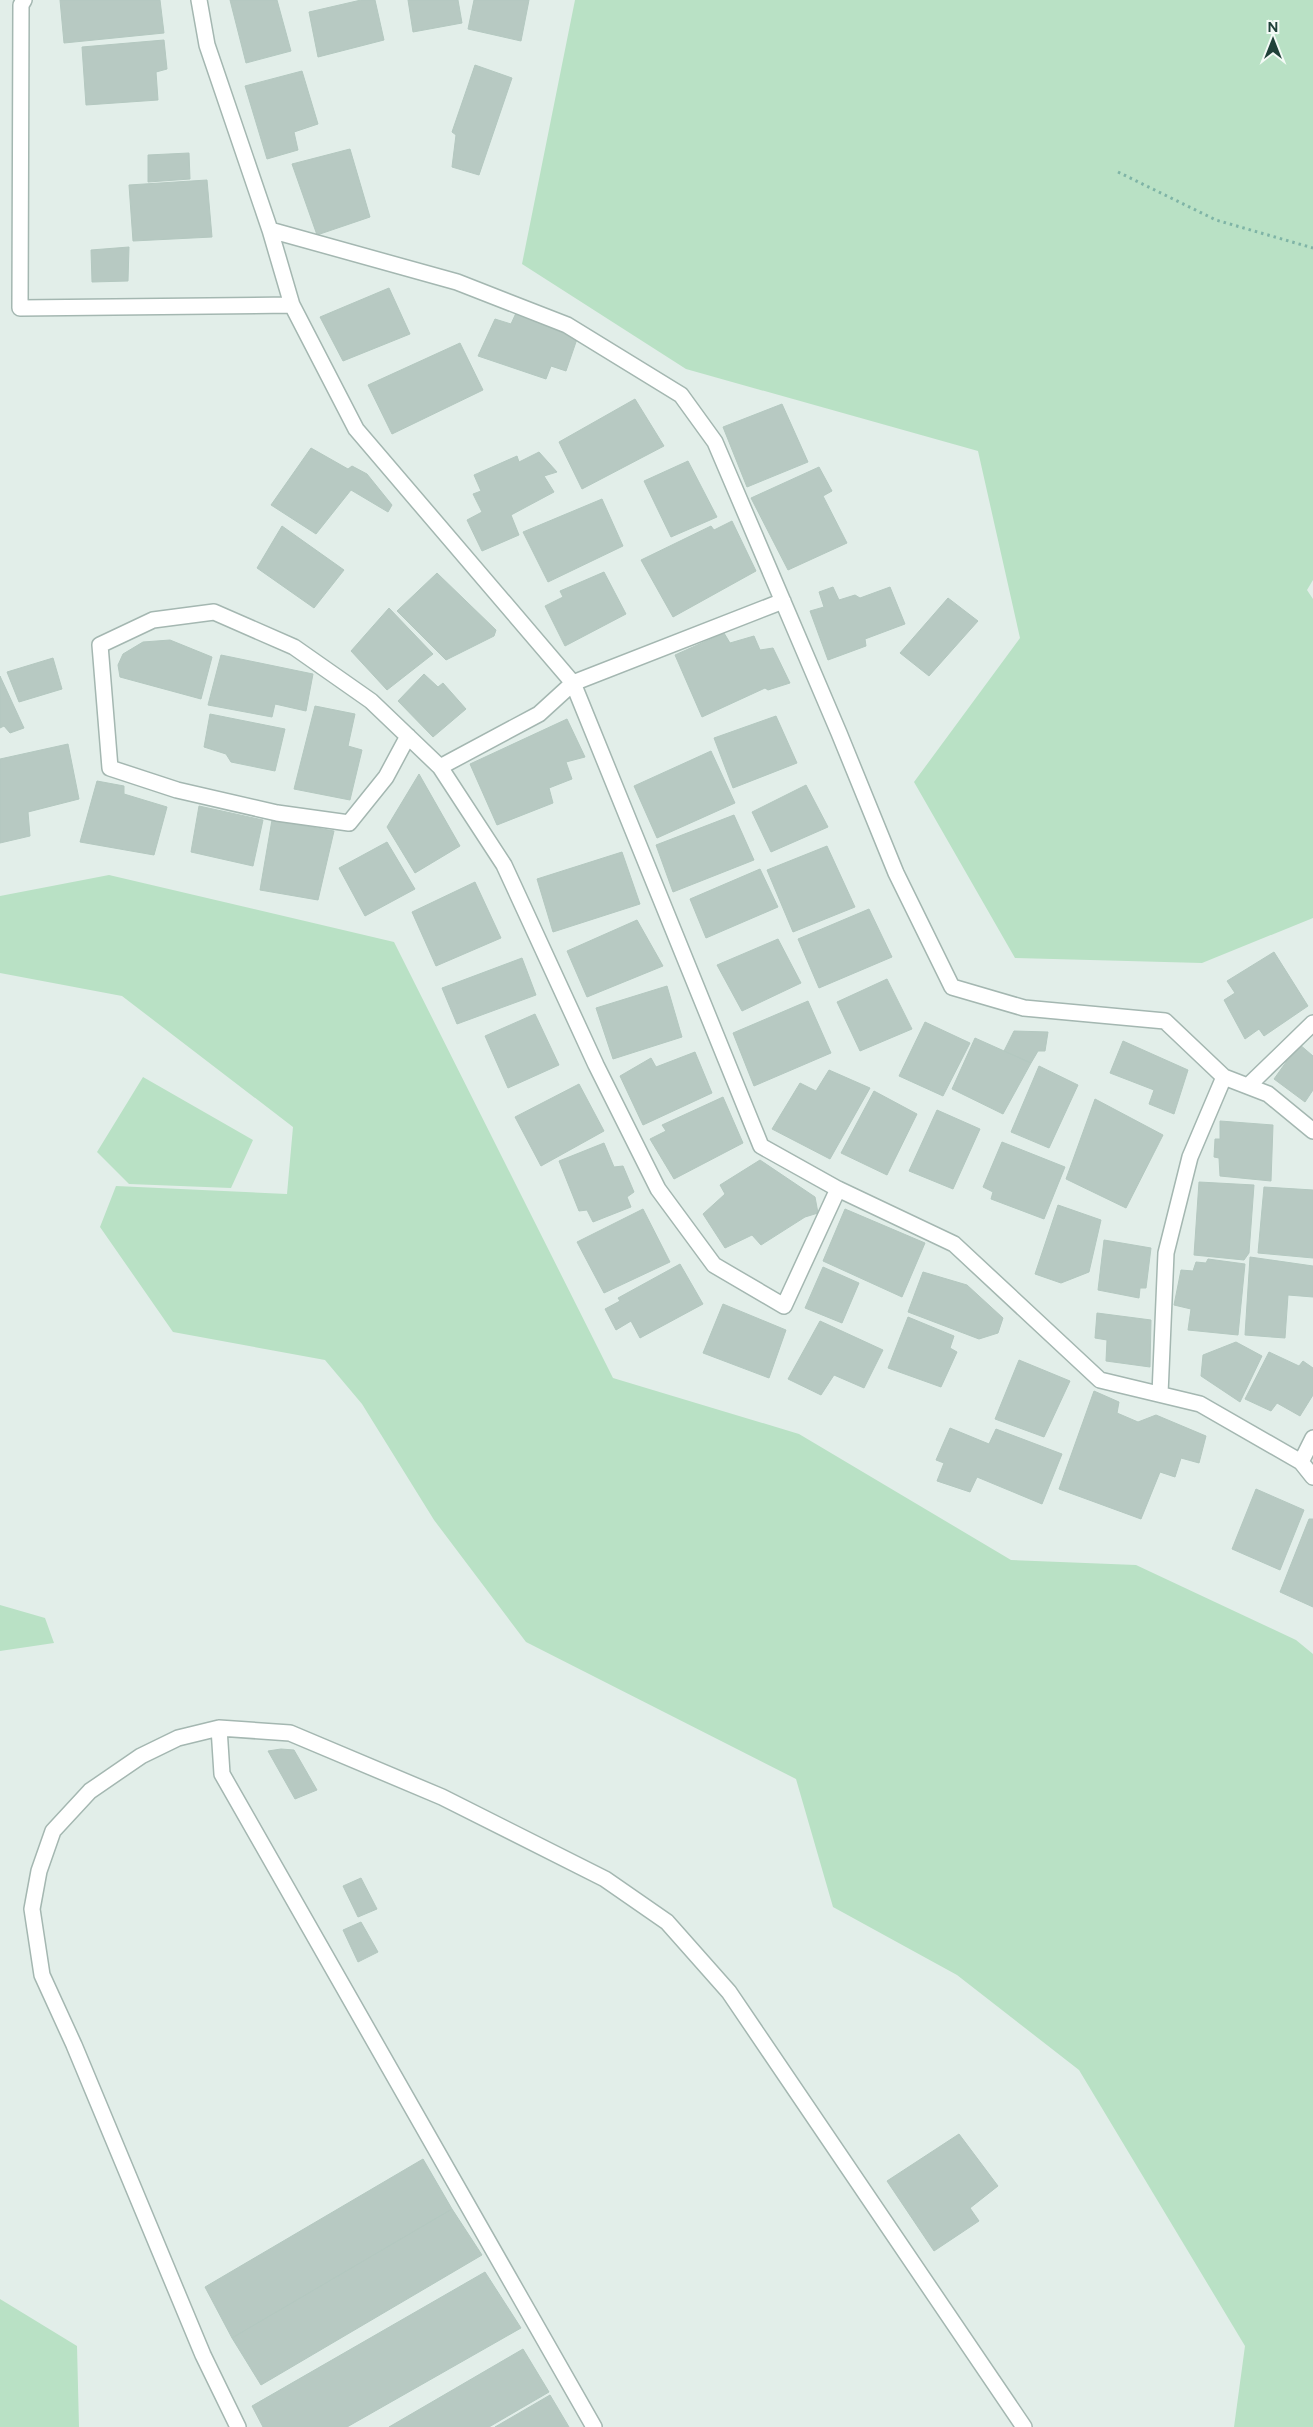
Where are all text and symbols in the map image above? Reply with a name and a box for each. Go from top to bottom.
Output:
north arrow [1248,15,1298,65]
text: N [1268,19,1278,36]

